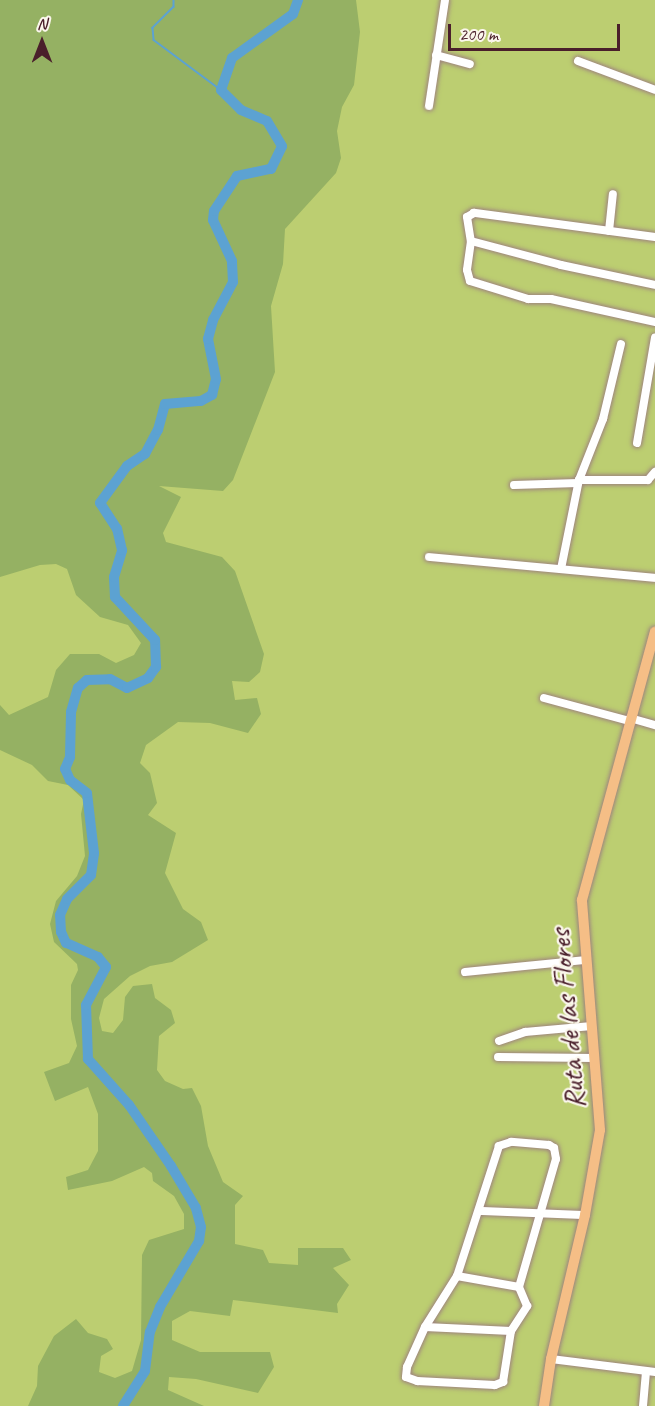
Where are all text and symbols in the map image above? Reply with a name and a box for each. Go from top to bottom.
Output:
north arrow [12,12,72,72]
scale bar [451,12,624,50]
text: N [37,14,47,34]
text: 200 m [459,23,498,45]
street label: Ruta de las Flores [541,927,593,1111]

